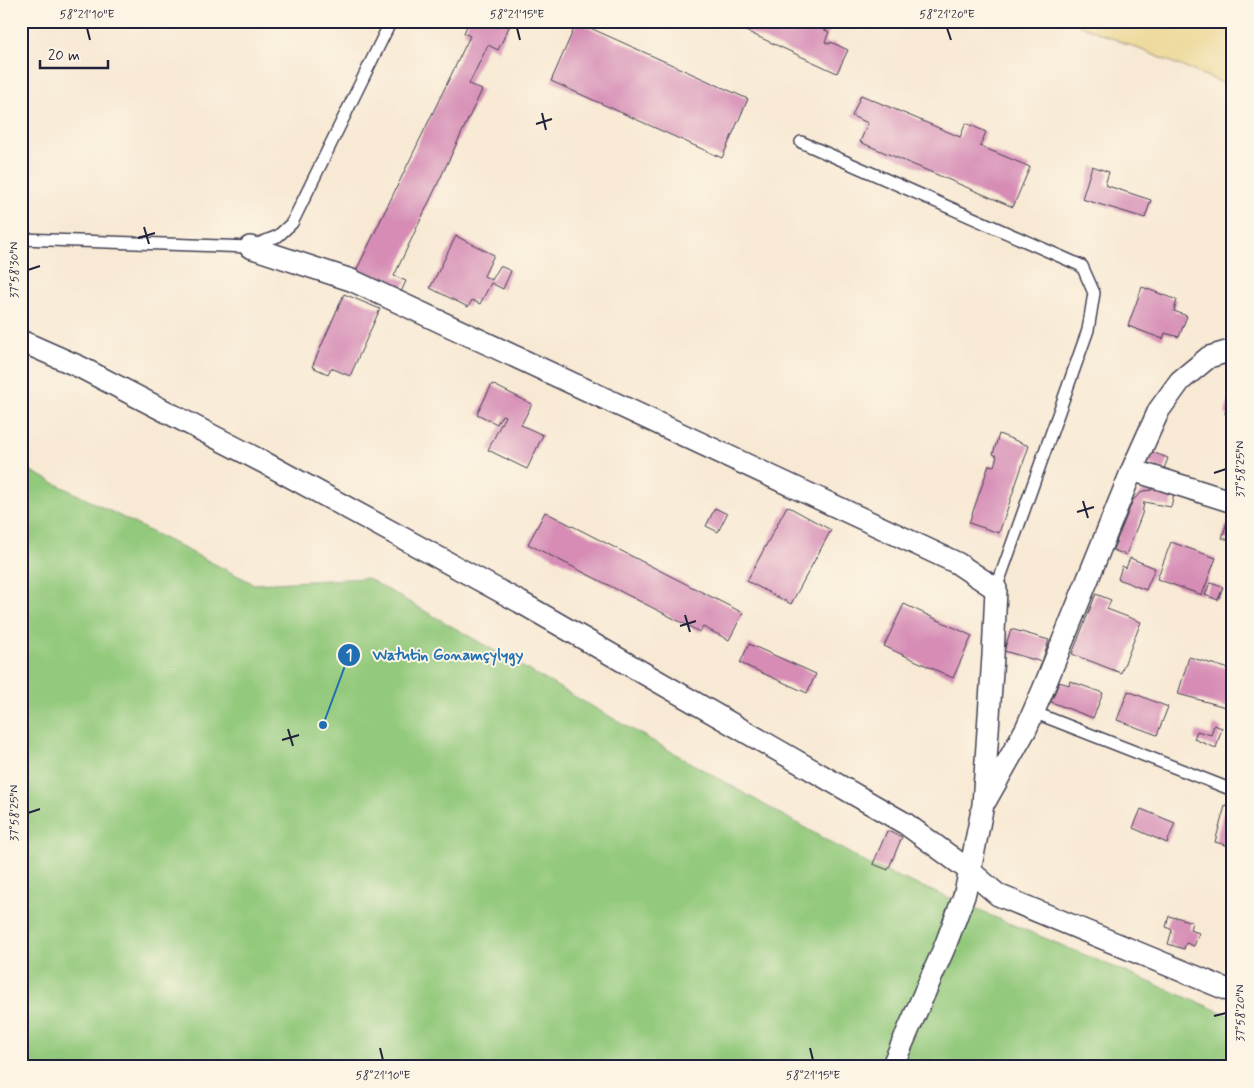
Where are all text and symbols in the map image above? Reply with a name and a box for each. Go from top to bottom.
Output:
text: 58°21'10"E [59,7,115,23]
text: 58°21'15"E [490,7,544,23]
text: 58°21'20"E [919,7,975,23]
scale bar [40,38,108,70]
text: 20 m [48,46,80,66]
text: 37°58'30"N [7,242,23,298]
text: 37°58'25"N [1233,441,1249,497]
callout: Watutin Gonamçylygy [337,639,533,670]
text: Watutin Gonamçylygy [371,645,524,667]
text: 1 [346,646,352,666]
text: 37°58'25"N [7,785,23,841]
text: 37°58'20"N [1233,985,1249,1041]
text: 58°21'10"E [355,1068,411,1084]
text: 58°21'15"E [786,1068,840,1084]

